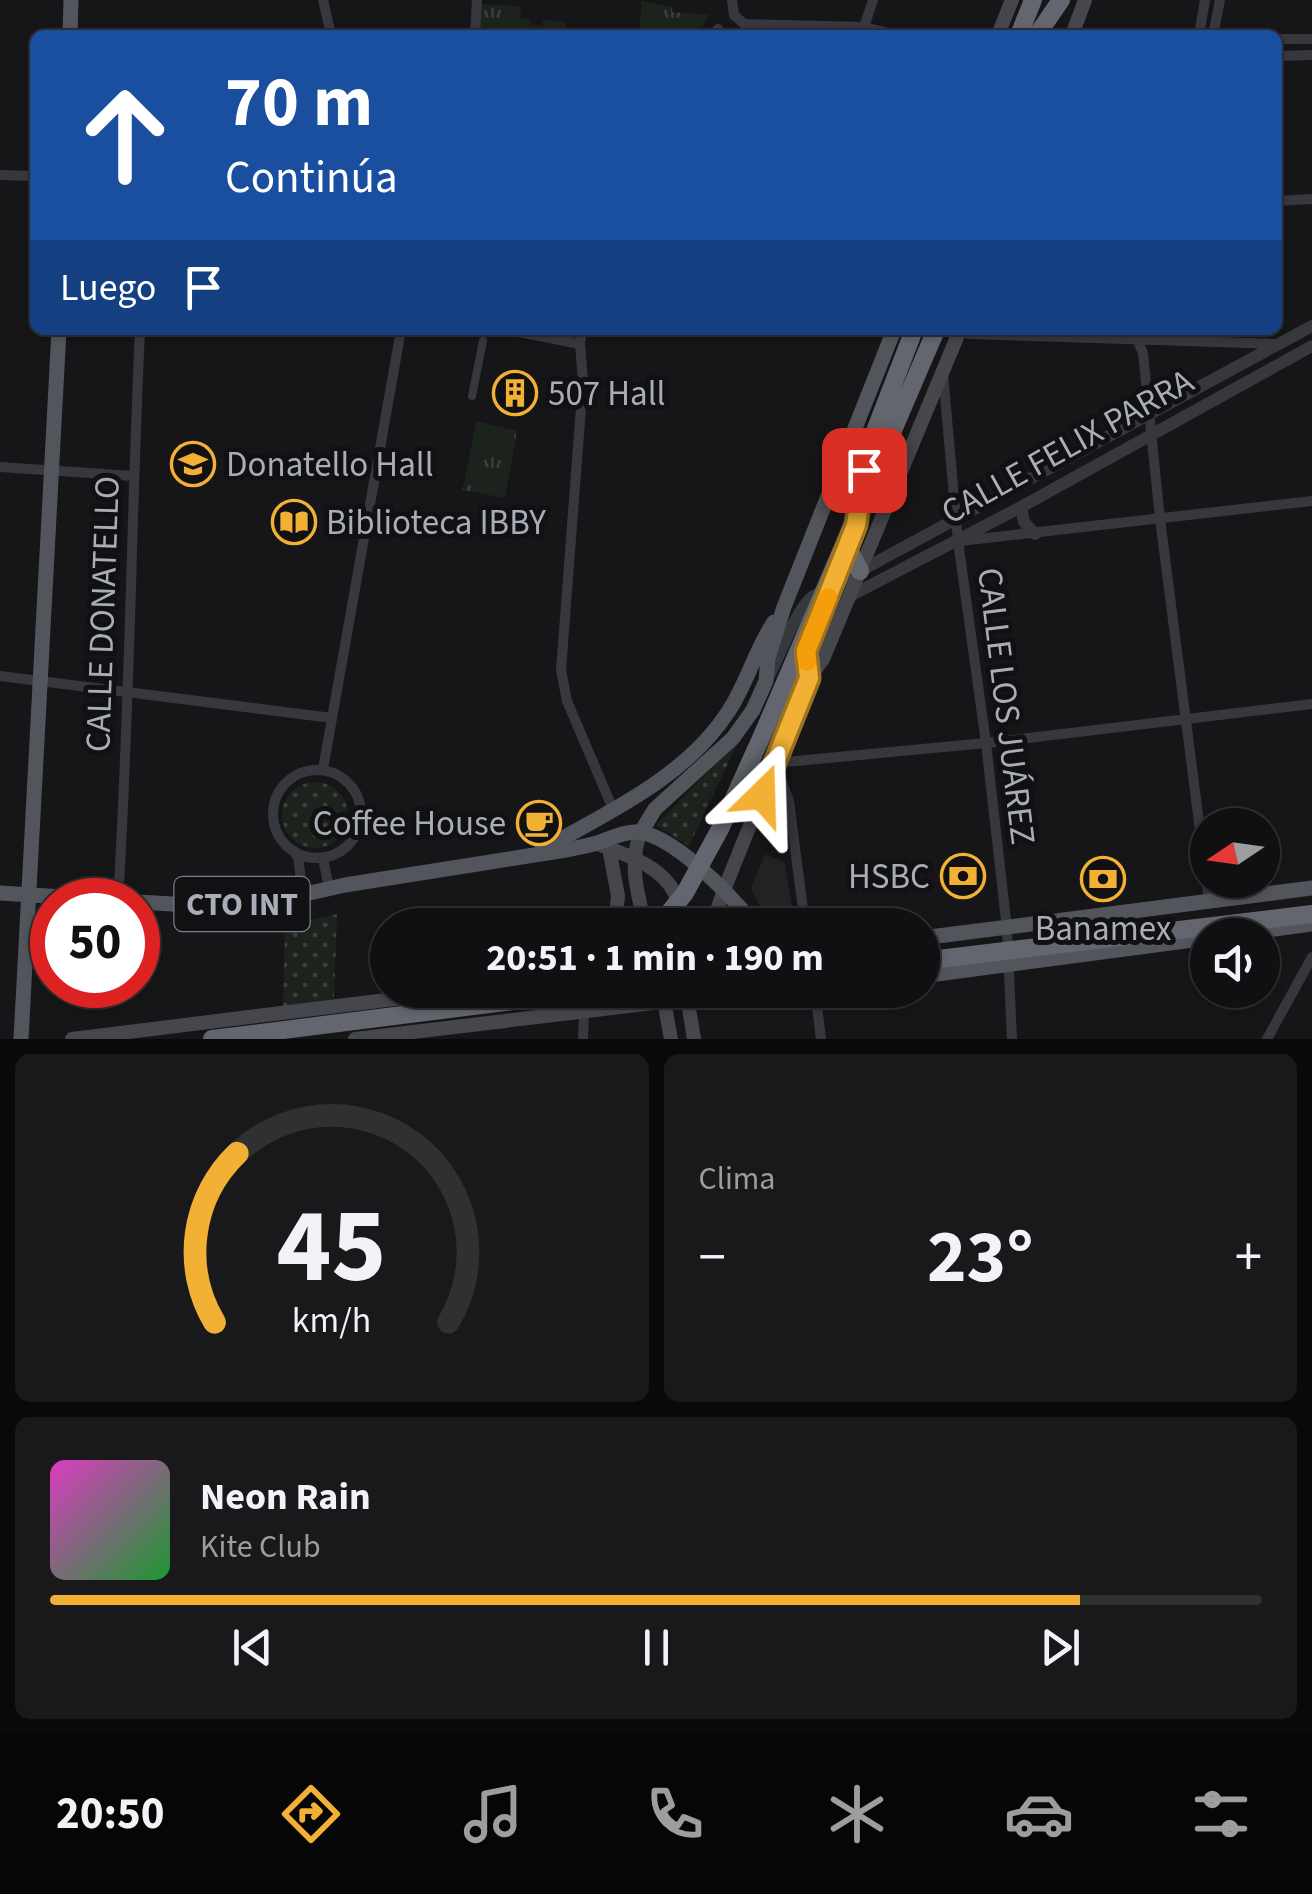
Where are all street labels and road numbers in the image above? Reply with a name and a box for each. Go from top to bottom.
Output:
street label: CALLE FELIX PARRA [932,357,1203,537]
street label: CALLE DONATELLO [73,475,133,753]
street label: CALLE LOS JUÁREZ [964,565,1048,847]
road number: CTO INT [174,877,310,931]

